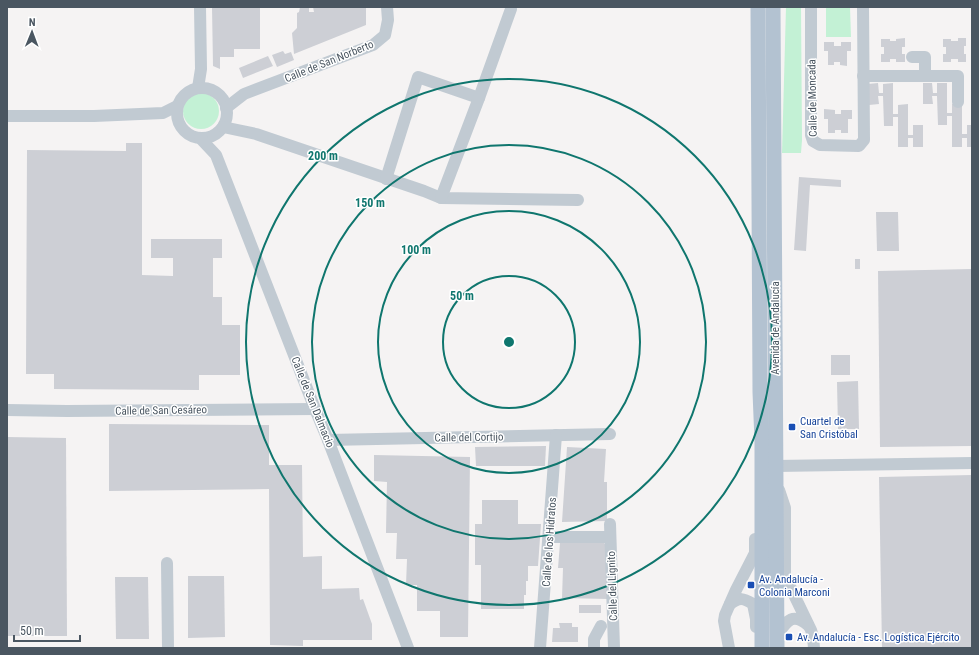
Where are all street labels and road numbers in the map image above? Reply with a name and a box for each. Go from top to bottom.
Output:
street label: Calle de San Norberto [283,38,376,85]
street label: Calle de Moncada [805,59,820,137]
street label: Avenida de Andalucía [769,281,782,375]
street label: Calle de San Dalmacio [288,355,337,450]
street label: Calle de San Cesáreo [115,403,207,418]
street label: Calle del Cortijo [434,430,504,445]
street label: Calle de los Hidratos [540,497,559,587]
street label: Calle del Lignito [605,551,620,621]

